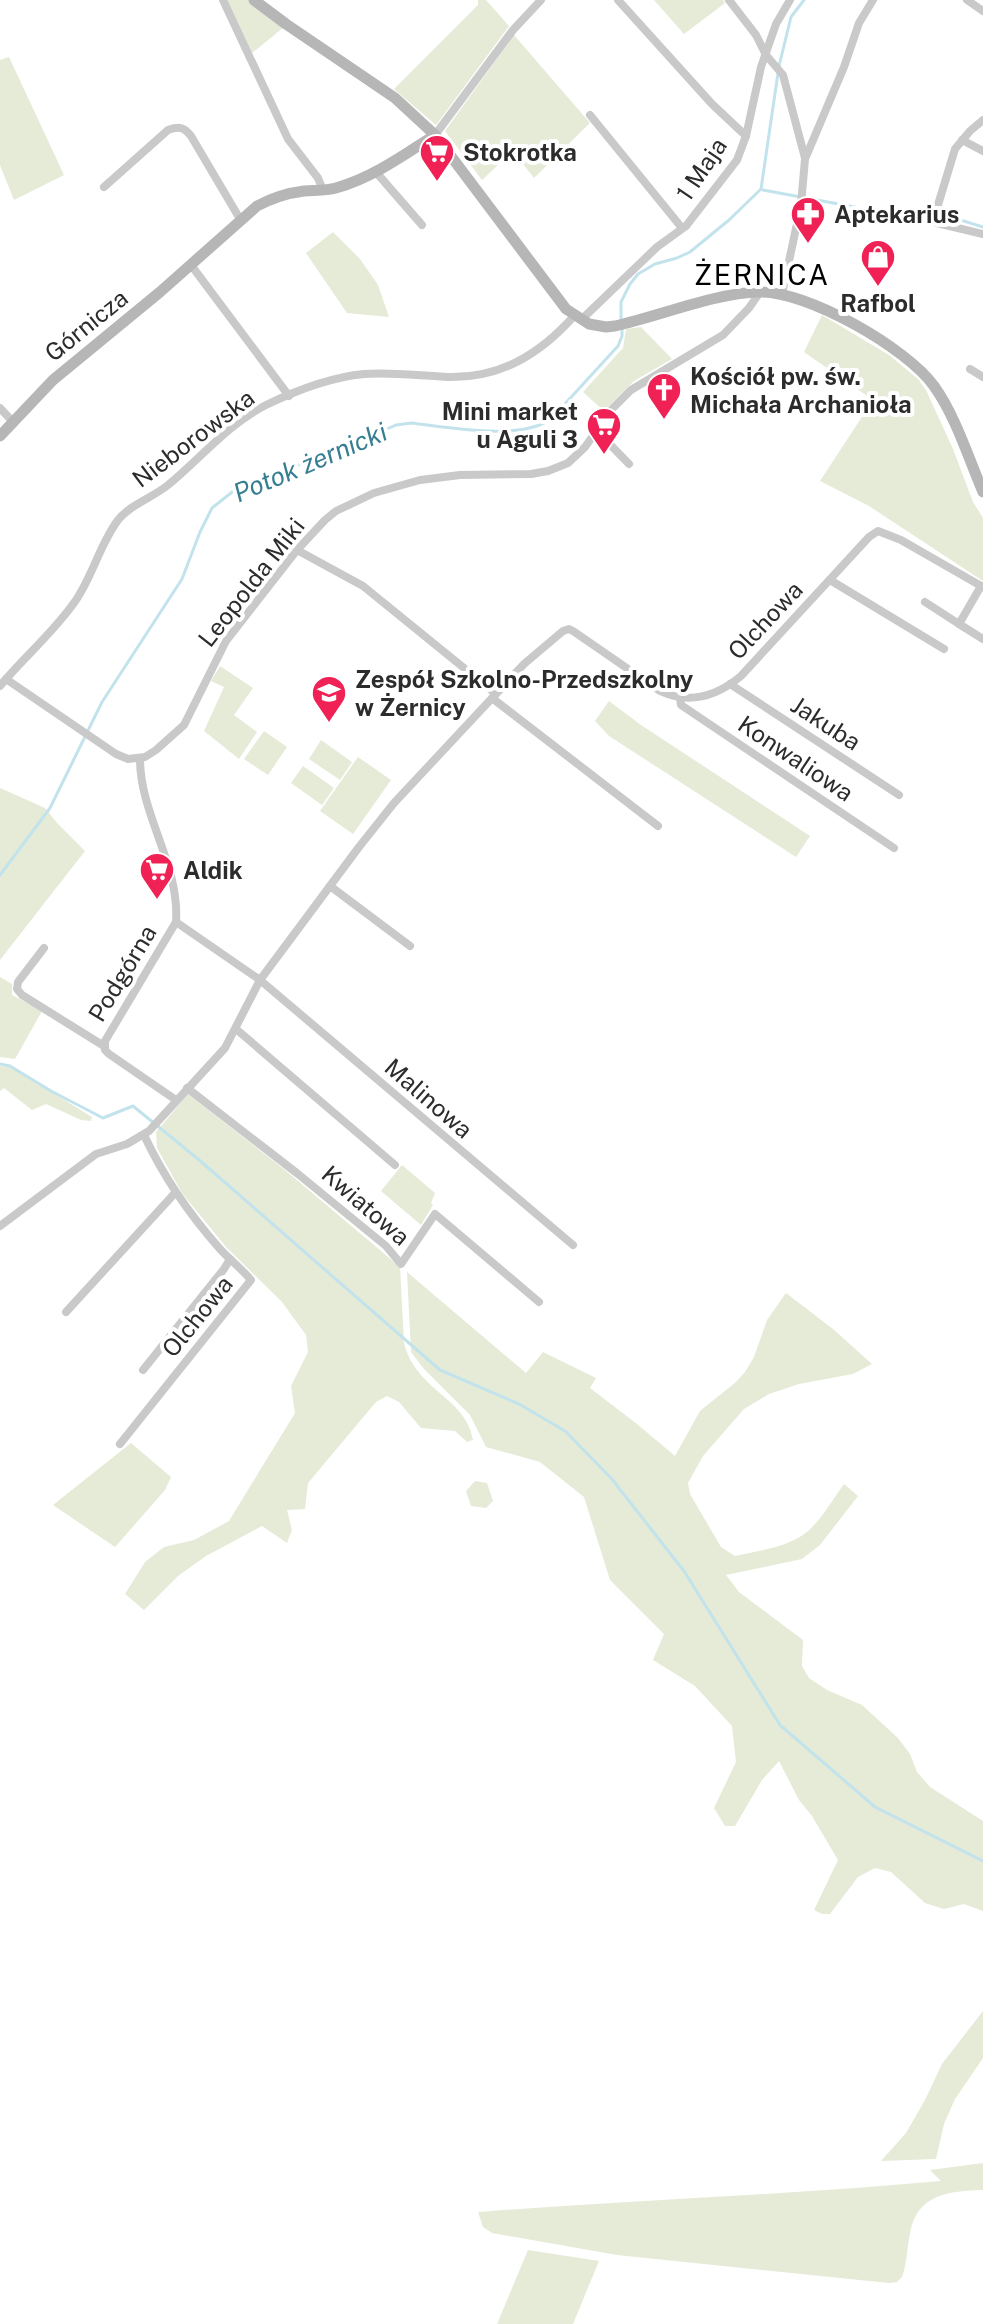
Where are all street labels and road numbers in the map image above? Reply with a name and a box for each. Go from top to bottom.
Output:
street label: 1 Maja [670,132,732,206]
street label: Górnicza [39,283,133,367]
street label: Nieborowska [127,383,259,493]
street label: Leopolda Miki [192,512,310,652]
street label: Olchowa [722,575,808,665]
street label: Jakuba [786,690,866,756]
street label: Konwaliowa [733,709,859,807]
street label: Podgórna [82,920,162,1026]
street label: Malinowa [380,1052,478,1144]
street label: Kwiatowa [316,1159,416,1251]
street label: Olchowa [156,1270,238,1362]

